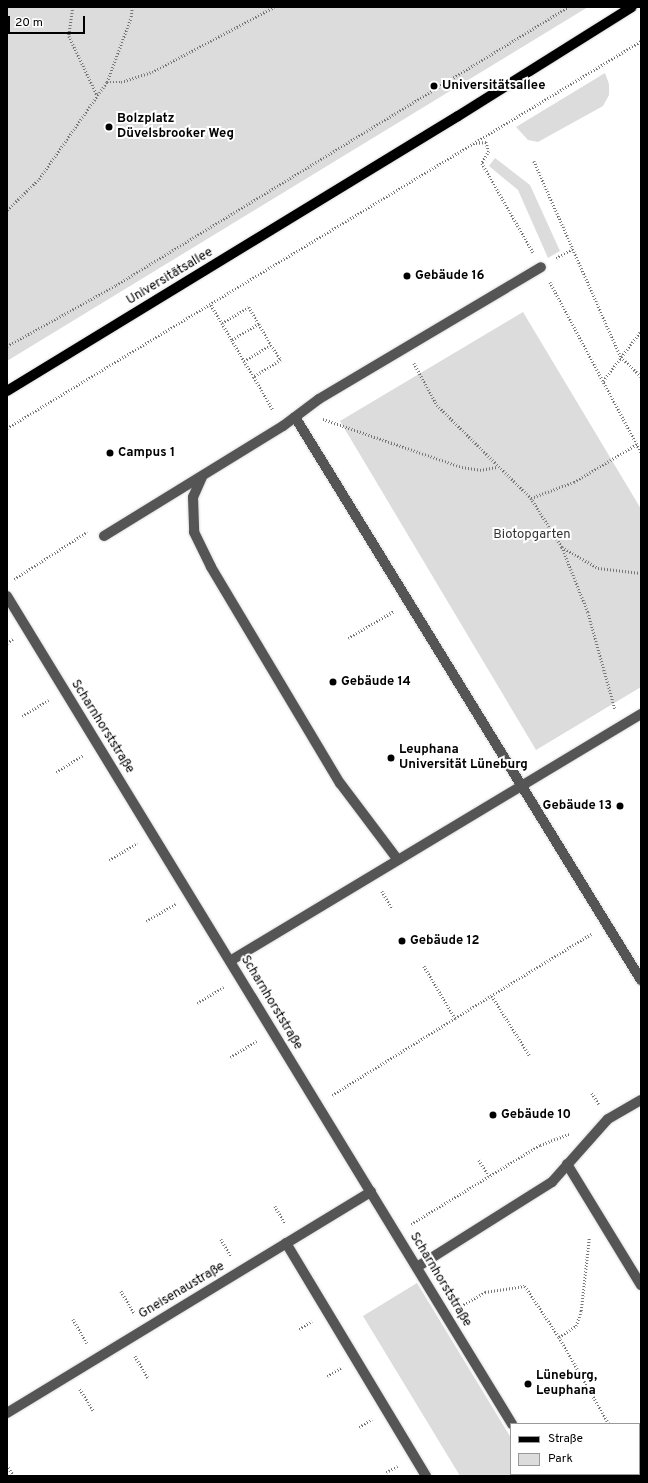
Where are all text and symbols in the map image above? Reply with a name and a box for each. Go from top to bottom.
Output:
scale bar [10,8,87,34]
text: 20 m [15,15,43,31]
place label: Universitätsallee [442,78,545,94]
marker: Universitätsallee [429,81,439,91]
place label: Bolzplatz Düvelsbrooker Weg [117,112,234,143]
marker: Bolzplatz Düvelsbrooker Weg [104,122,114,132]
street label: Universitätsallee [124,245,216,309]
place label: Gebäude 16 [415,268,485,284]
marker: Gebäude 16 [402,271,412,281]
place label: Campus 1 [118,445,175,461]
marker: Campus 1 [105,448,115,458]
park label: Biotopgarten [493,527,571,543]
place label: Gebäude 14 [341,674,411,690]
street label: Scharnhorststraße [67,677,137,777]
marker: Gebäude 14 [328,677,338,687]
place label: Leuphana Universität Lüneburg [399,743,528,774]
marker: Leuphana Universität Lüneburg [386,753,396,763]
place label: Gebäude 13 [543,798,612,814]
marker: Gebäude 13 [615,801,625,811]
place label: Gebäude 12 [410,933,480,949]
marker: Gebäude 12 [397,936,407,946]
street label: Scharnhorststraße [237,953,305,1053]
place label: Gebäude 10 [501,1107,571,1123]
marker: Gebäude 10 [488,1110,498,1120]
street label: Scharnhorststraße [406,1230,474,1330]
street label: Gneisenaustraße [136,1259,228,1323]
place label: Lüneburg, Leuphana [536,1369,597,1400]
marker: Lüneburg, Leuphana [523,1379,533,1389]
legend [510,1423,640,1475]
text: Straße [548,1431,583,1447]
text: Park [548,1451,573,1467]

